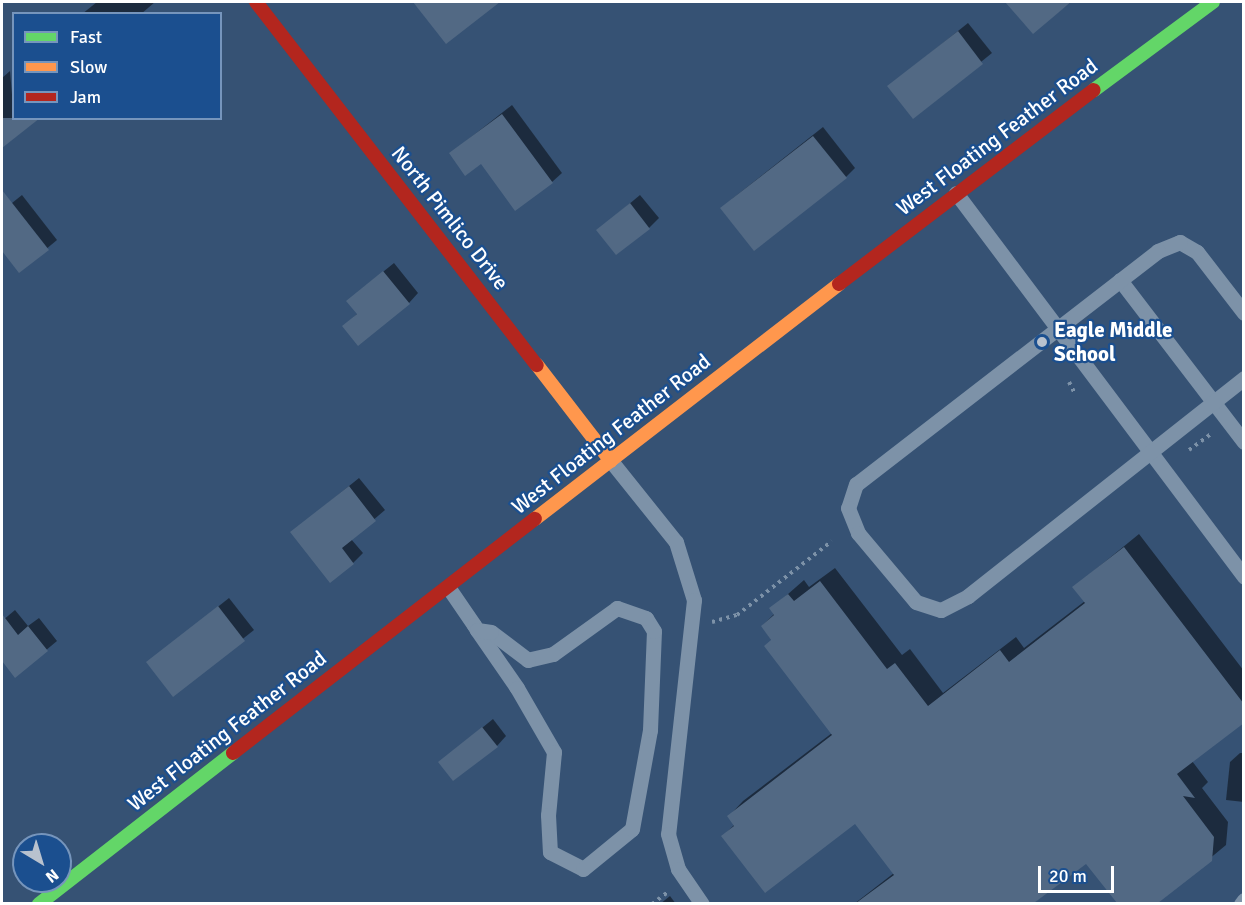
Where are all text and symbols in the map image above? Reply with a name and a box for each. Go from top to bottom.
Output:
legend [12,12,222,120]
text: Fast [70,26,102,48]
street label: West Floating Feather Road [892,53,1102,221]
text: Slow [70,56,107,78]
text: Jam [70,86,101,108]
street label: North Pimlico Drive [386,141,514,295]
place label: Eagle Middle School [1054,317,1172,367]
marker: Eagle Middle School [1035,335,1049,349]
street label: West Floating Feather Road [507,349,715,519]
street label: West Floating Feather Road [123,646,331,816]
north arrow [12,833,72,893]
scale bar [1041,854,1118,892]
text: N [41,864,62,887]
text: 20 m [1049,865,1087,887]

